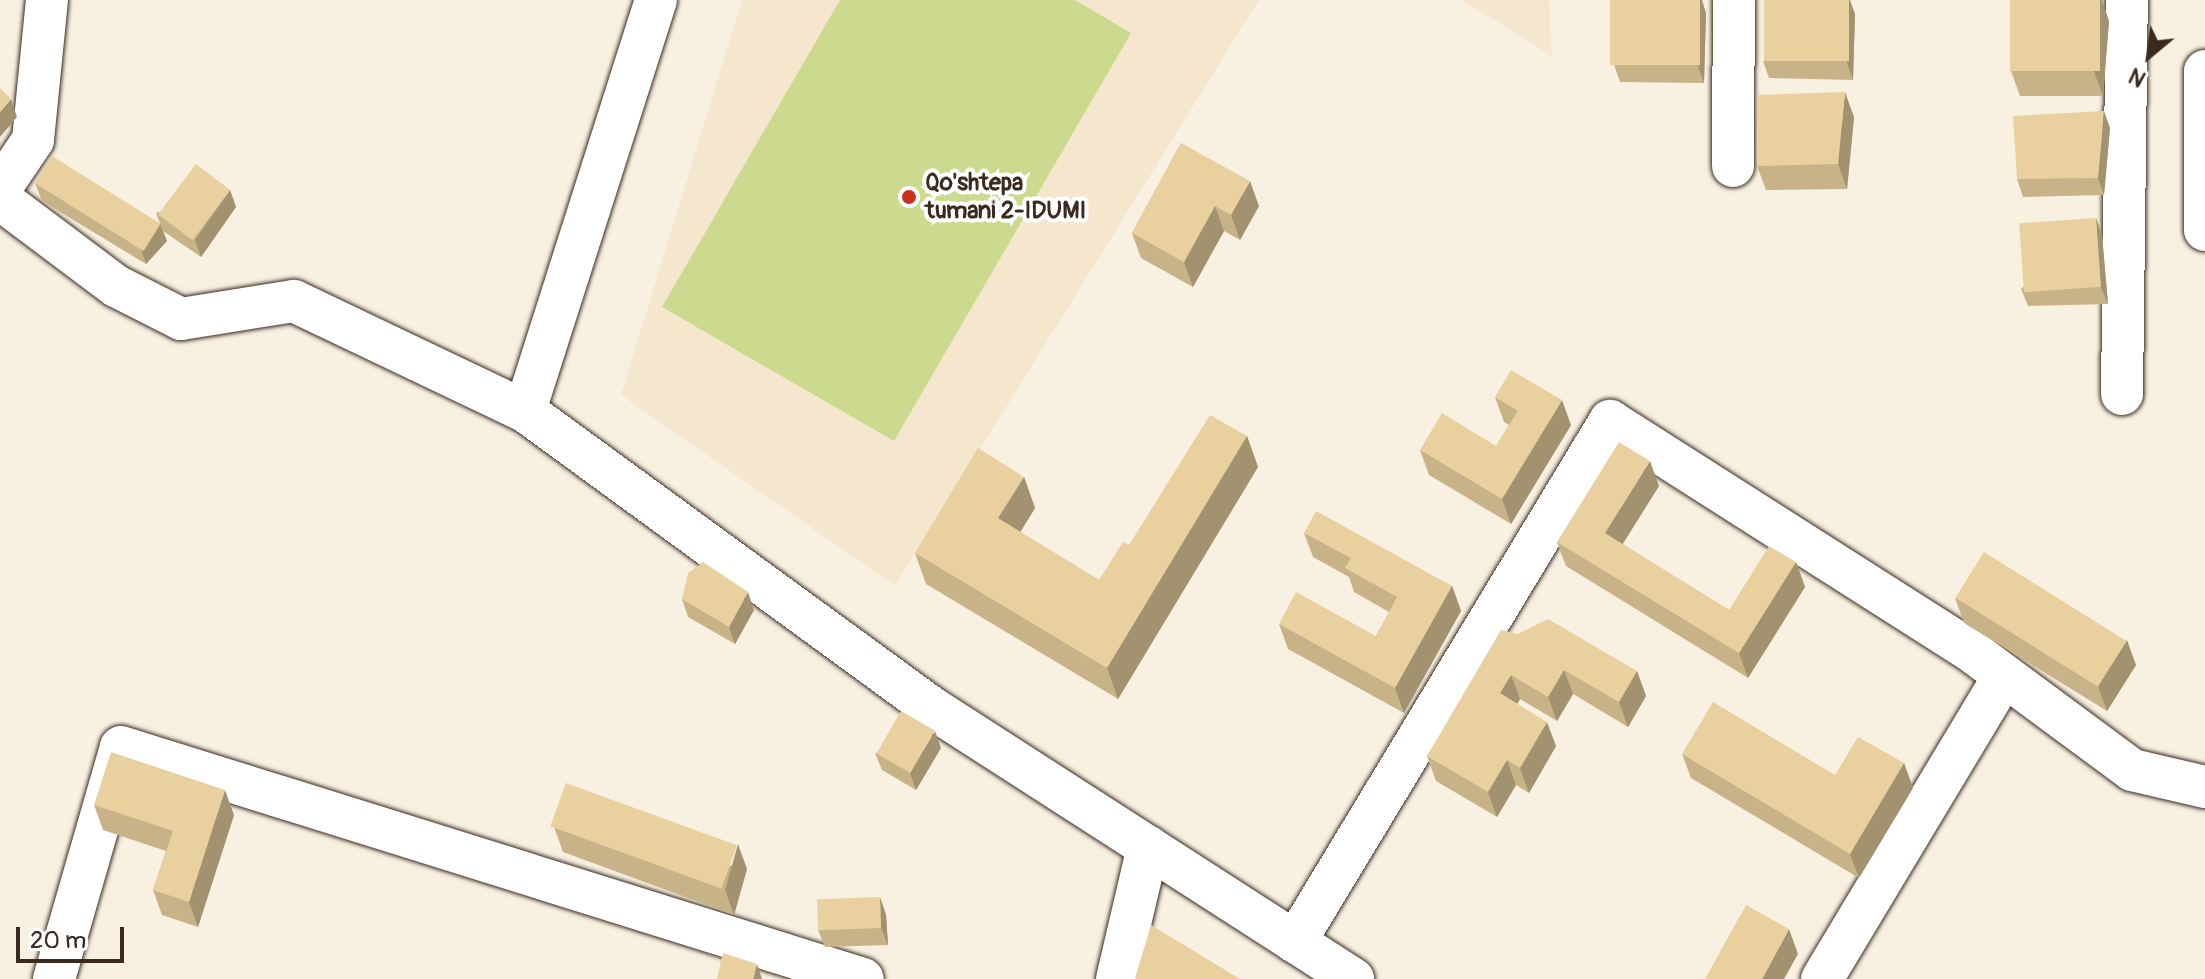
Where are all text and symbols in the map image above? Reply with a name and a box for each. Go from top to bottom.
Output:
north arrow [2109,16,2189,96]
text: N [2124,61,2151,93]
place label: Qo'shtepa tumani 2-IDUMI [925,169,1086,225]
marker: Qo'shtepa tumani 2-IDUMI [900,188,918,206]
scale bar [20,911,128,961]
text: 20 m [30,926,86,955]

